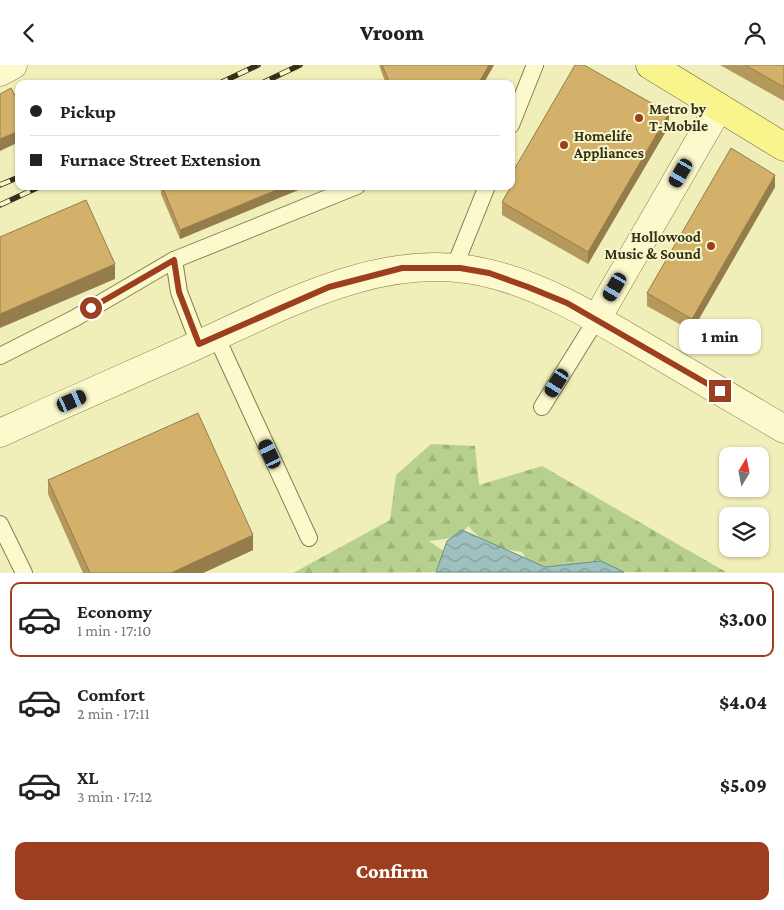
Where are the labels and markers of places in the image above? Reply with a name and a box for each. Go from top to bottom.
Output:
place label: Metro by T-Mobile [649,101,708,134]
marker: Metro by T-Mobile [633,112,645,124]
place label: Homelife Appliances [573,128,644,161]
marker: Homelife Appliances [558,139,570,151]
place label: Hollowood Music & Sound [604,229,702,262]
marker: Hollowood Music & Sound [705,240,717,252]

